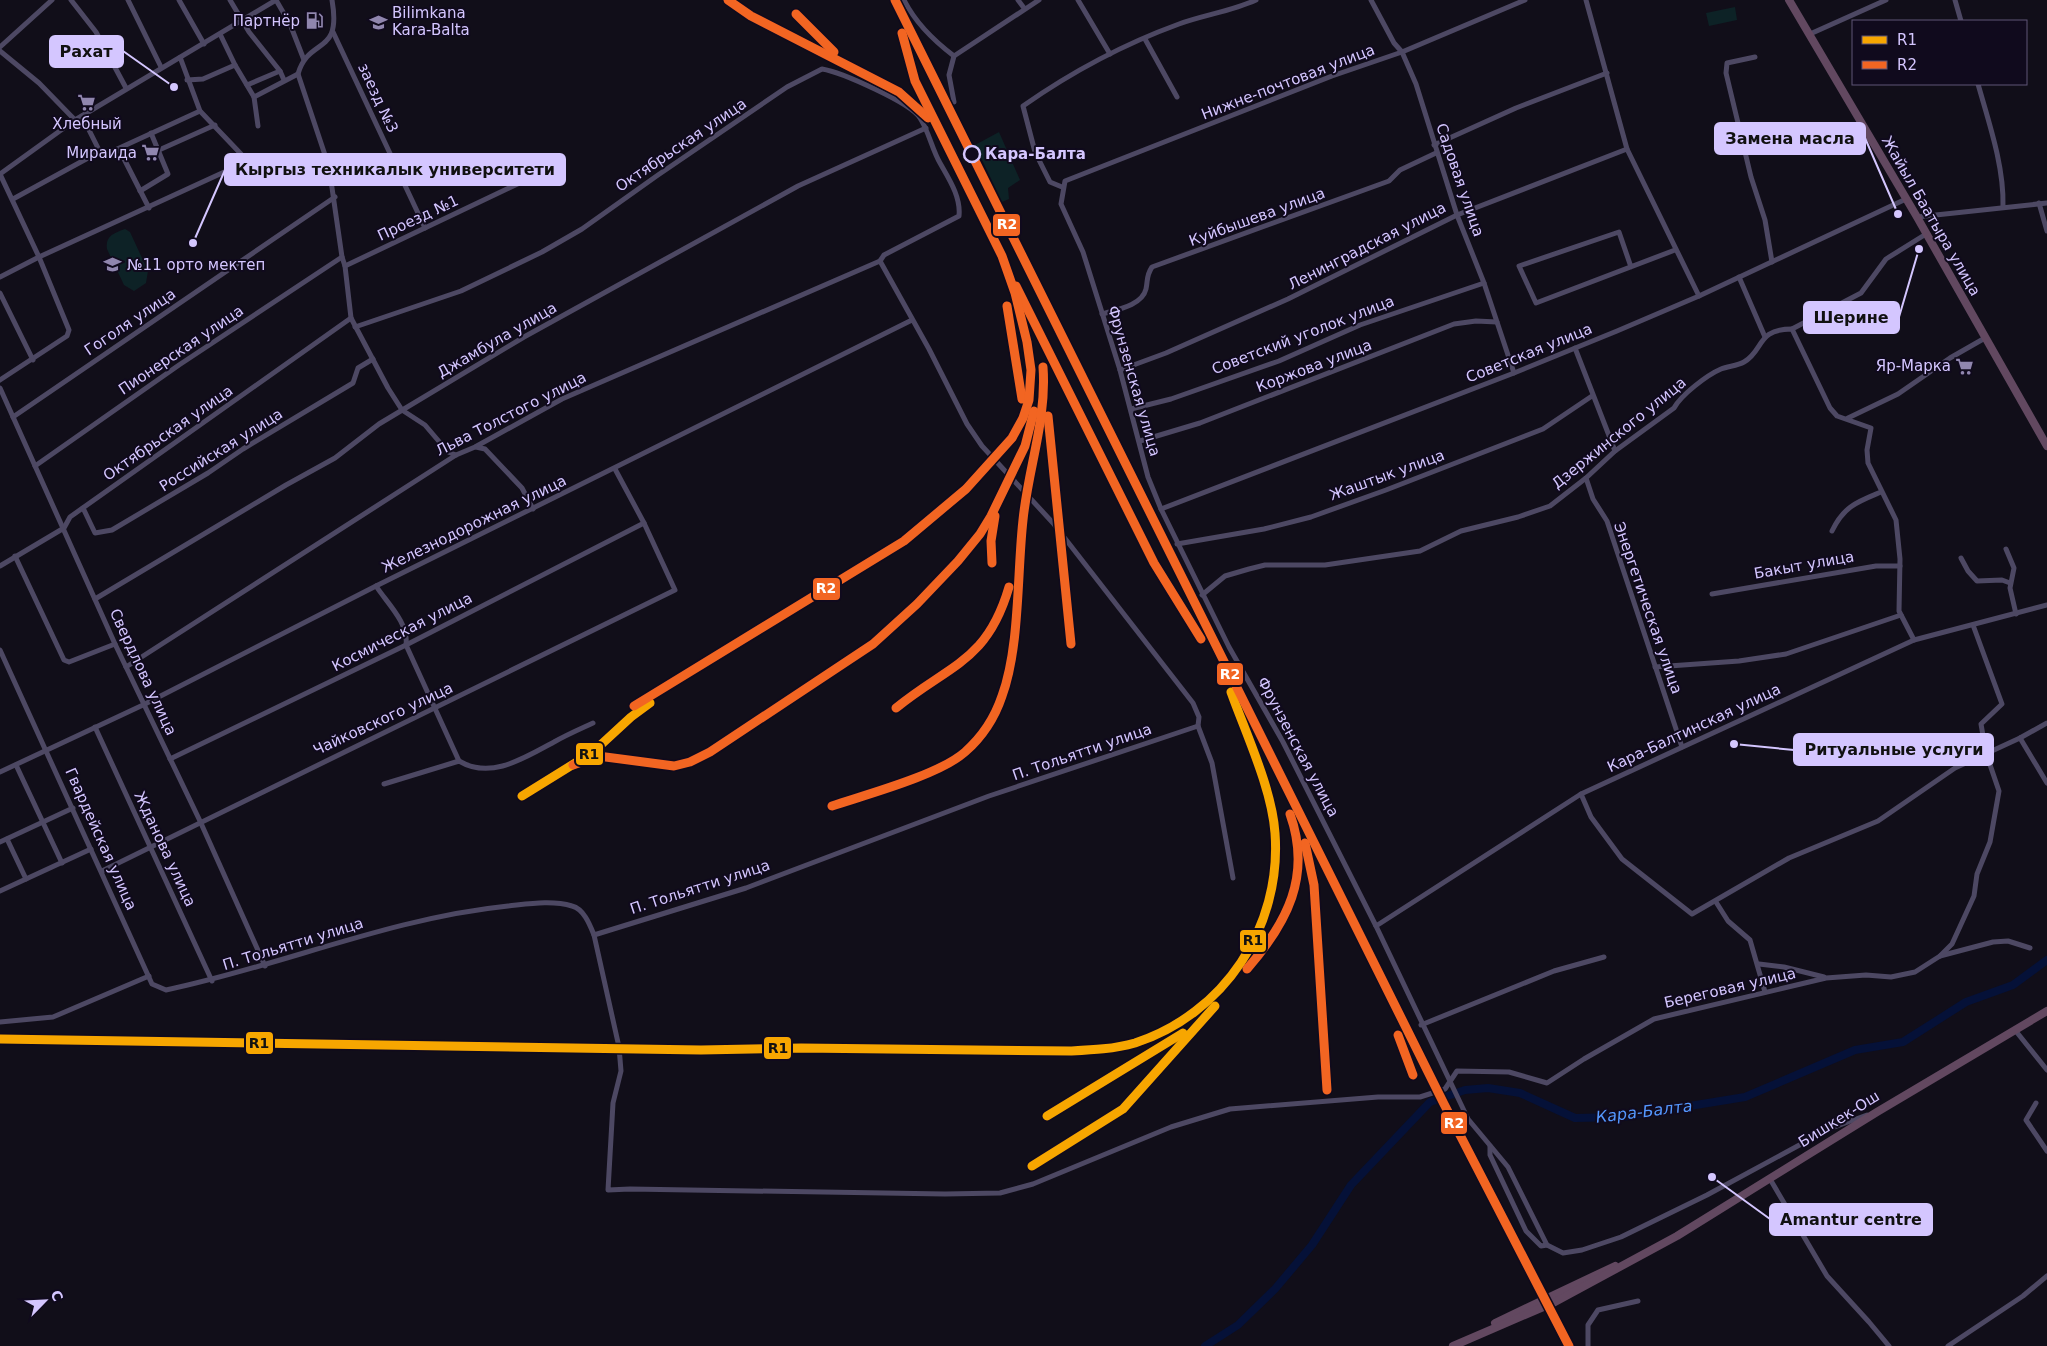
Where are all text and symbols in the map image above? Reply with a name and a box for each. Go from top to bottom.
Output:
place label: Bilimkana Kara-Balta [392,4,470,39]
fuel station icon: Партнёр [304,11,324,31]
place label: Партнёр [233,12,300,30]
school or university icon: Bilimkana Kara-Balta [368,12,388,32]
legend [1852,20,2027,85]
text: R1 [1897,31,1917,49]
callout: Рахат [50,36,123,67]
street label: Нижне-почтовая улица [1199,41,1377,123]
text: Рахат [60,42,113,61]
text: R2 [1897,56,1917,74]
street label: заезд №3 [354,60,402,136]
supermarket icon: Хлебный [77,93,97,113]
street label: Октябрьская улица [612,94,750,196]
place label: Хлебный [52,115,122,133]
street label: Садовая улица [1432,121,1488,239]
callout: Замена масла [1715,123,1865,154]
text: Замена масла [1725,129,1855,148]
street label: Жайыл Баатыра улица [1878,133,1984,299]
supermarket icon: Мираида [141,143,161,163]
place label: Мираида [66,144,137,162]
marker: Кара-Балта [963,145,981,163]
place label: Кара-Балта [985,145,1086,163]
callout: Кыргыз техникалык университети [225,154,565,185]
text: Кыргыз техникалык университети [235,160,555,179]
street label: Куйбышева улица [1186,184,1328,250]
street label: Проезд №1 [375,191,461,245]
street label: Ленинградская улица [1285,198,1449,294]
line badge: R2 [992,213,1021,237]
text: R2 [997,216,1017,232]
school or university icon: №11 орто мектеп [103,255,123,275]
place label: №11 орто мектеп [127,256,265,274]
street label: Гоголя улица [81,285,179,359]
street label: Советский уголок улица [1209,292,1397,378]
street label: Джамбула улица [434,298,560,382]
street label: Пионерская улица [115,302,247,398]
callout: Шерине [1804,302,1899,333]
street label: Фрунзенская улица [1104,304,1164,458]
text: Шерине [1813,308,1889,327]
street label: Советская улица [1463,319,1595,387]
street label: Коржова улица [1254,336,1374,396]
supermarket icon: Яр-Марка [1955,356,1975,376]
place label: Яр-Марка [1876,357,1951,375]
street label: Льва Толстого улица [433,368,589,460]
street label: Дзержинского улица [1548,373,1690,493]
street label: Октябрьская улица [100,381,236,485]
street label: Российская улица [156,405,286,495]
street label: Жаштык улица [1327,446,1447,504]
street label: Железнодорожная улица [379,471,569,577]
street label: Энергетическая улица [1610,520,1686,696]
street label: Бакыт улица [1752,547,1856,583]
line badge: R2 [812,577,841,601]
text: R2 [816,580,836,596]
street label: Космическая улица [329,589,475,675]
street label: Свердлова улица [106,606,180,738]
line badge: R2 [1216,662,1244,686]
text: R2 [1220,666,1240,682]
street label: Фрунзенская улица [1253,674,1343,820]
street label: Чайковского улица [310,679,456,759]
street label: Кара-Балтинская улица [1604,680,1784,776]
street label: П. Тольятти улица [1010,720,1154,784]
callout: Ритуальные услуги [1794,734,1993,765]
text: Ритуальные услуги [1805,740,1983,759]
line badge: R1 [575,742,604,766]
text: R1 [579,746,599,762]
street label: Гвардейская улица [61,765,141,913]
street label: Жданова улица [130,788,200,910]
street label: П. Тольятти улица [628,856,772,918]
street label: П. Тольятти улица [220,914,366,974]
line badge: R1 [1239,929,1267,953]
text: R1 [1243,932,1263,948]
street label: Береговая улица [1662,964,1798,1012]
line badge: R1 [245,1031,274,1055]
text: R1 [249,1035,269,1051]
line badge: R1 [763,1036,792,1060]
text: R1 [768,1040,788,1056]
street label: Бишкек-Ош [1795,1087,1883,1151]
water label: Кара-Балта [1595,1096,1693,1127]
line badge: R2 [1440,1111,1468,1135]
text: R2 [1444,1115,1464,1131]
callout: Amantur centre [1770,1204,1932,1235]
text: Amantur centre [1780,1210,1922,1229]
north arrow [20,1276,70,1326]
text: С [47,1288,66,1304]

